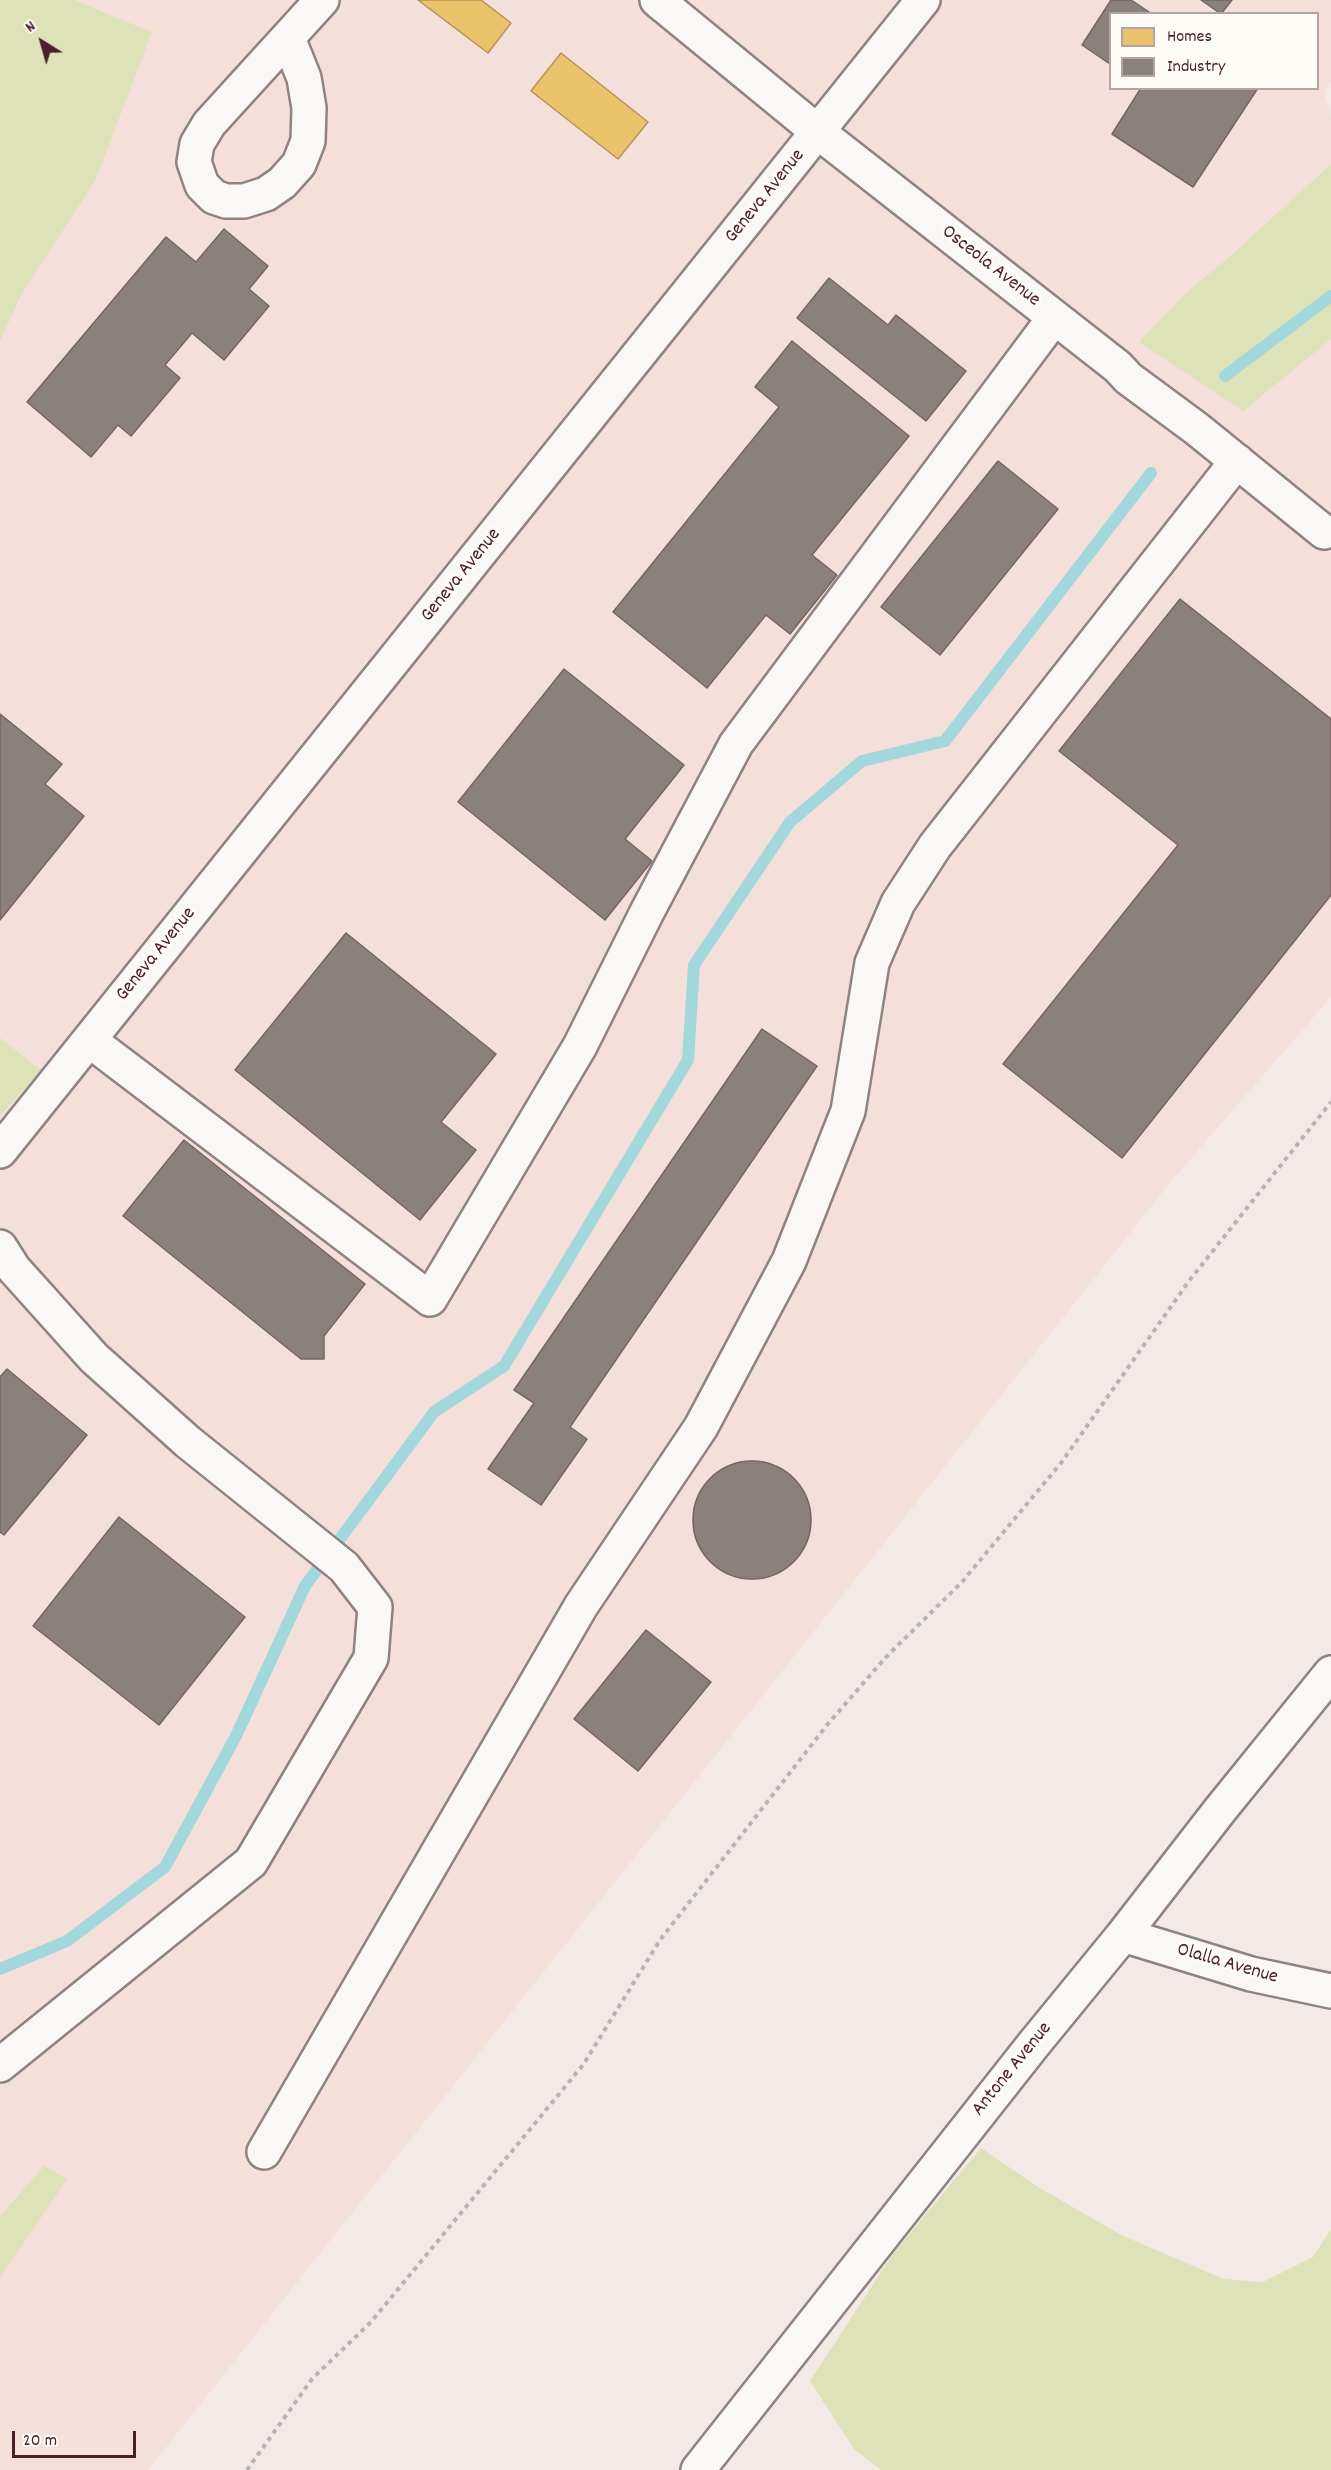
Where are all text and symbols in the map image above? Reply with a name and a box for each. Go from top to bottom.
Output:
north arrow [12,12,72,72]
legend [1109,12,1319,90]
text: N [21,16,41,39]
text: Homes [1167,25,1212,50]
text: Industry [1167,55,1225,80]
street label: Geneva Avenue [721,145,811,249]
street label: Osceola Avenue [936,221,1044,313]
street label: Geneva Avenue [417,524,507,628]
street label: Geneva Avenue [112,903,202,1007]
street label: Olalla Avenue [1174,1939,1280,1991]
street label: Antone Avenue [968,2018,1058,2122]
scale bar [15,2419,140,2457]
text: 20 m [23,2429,57,2454]

